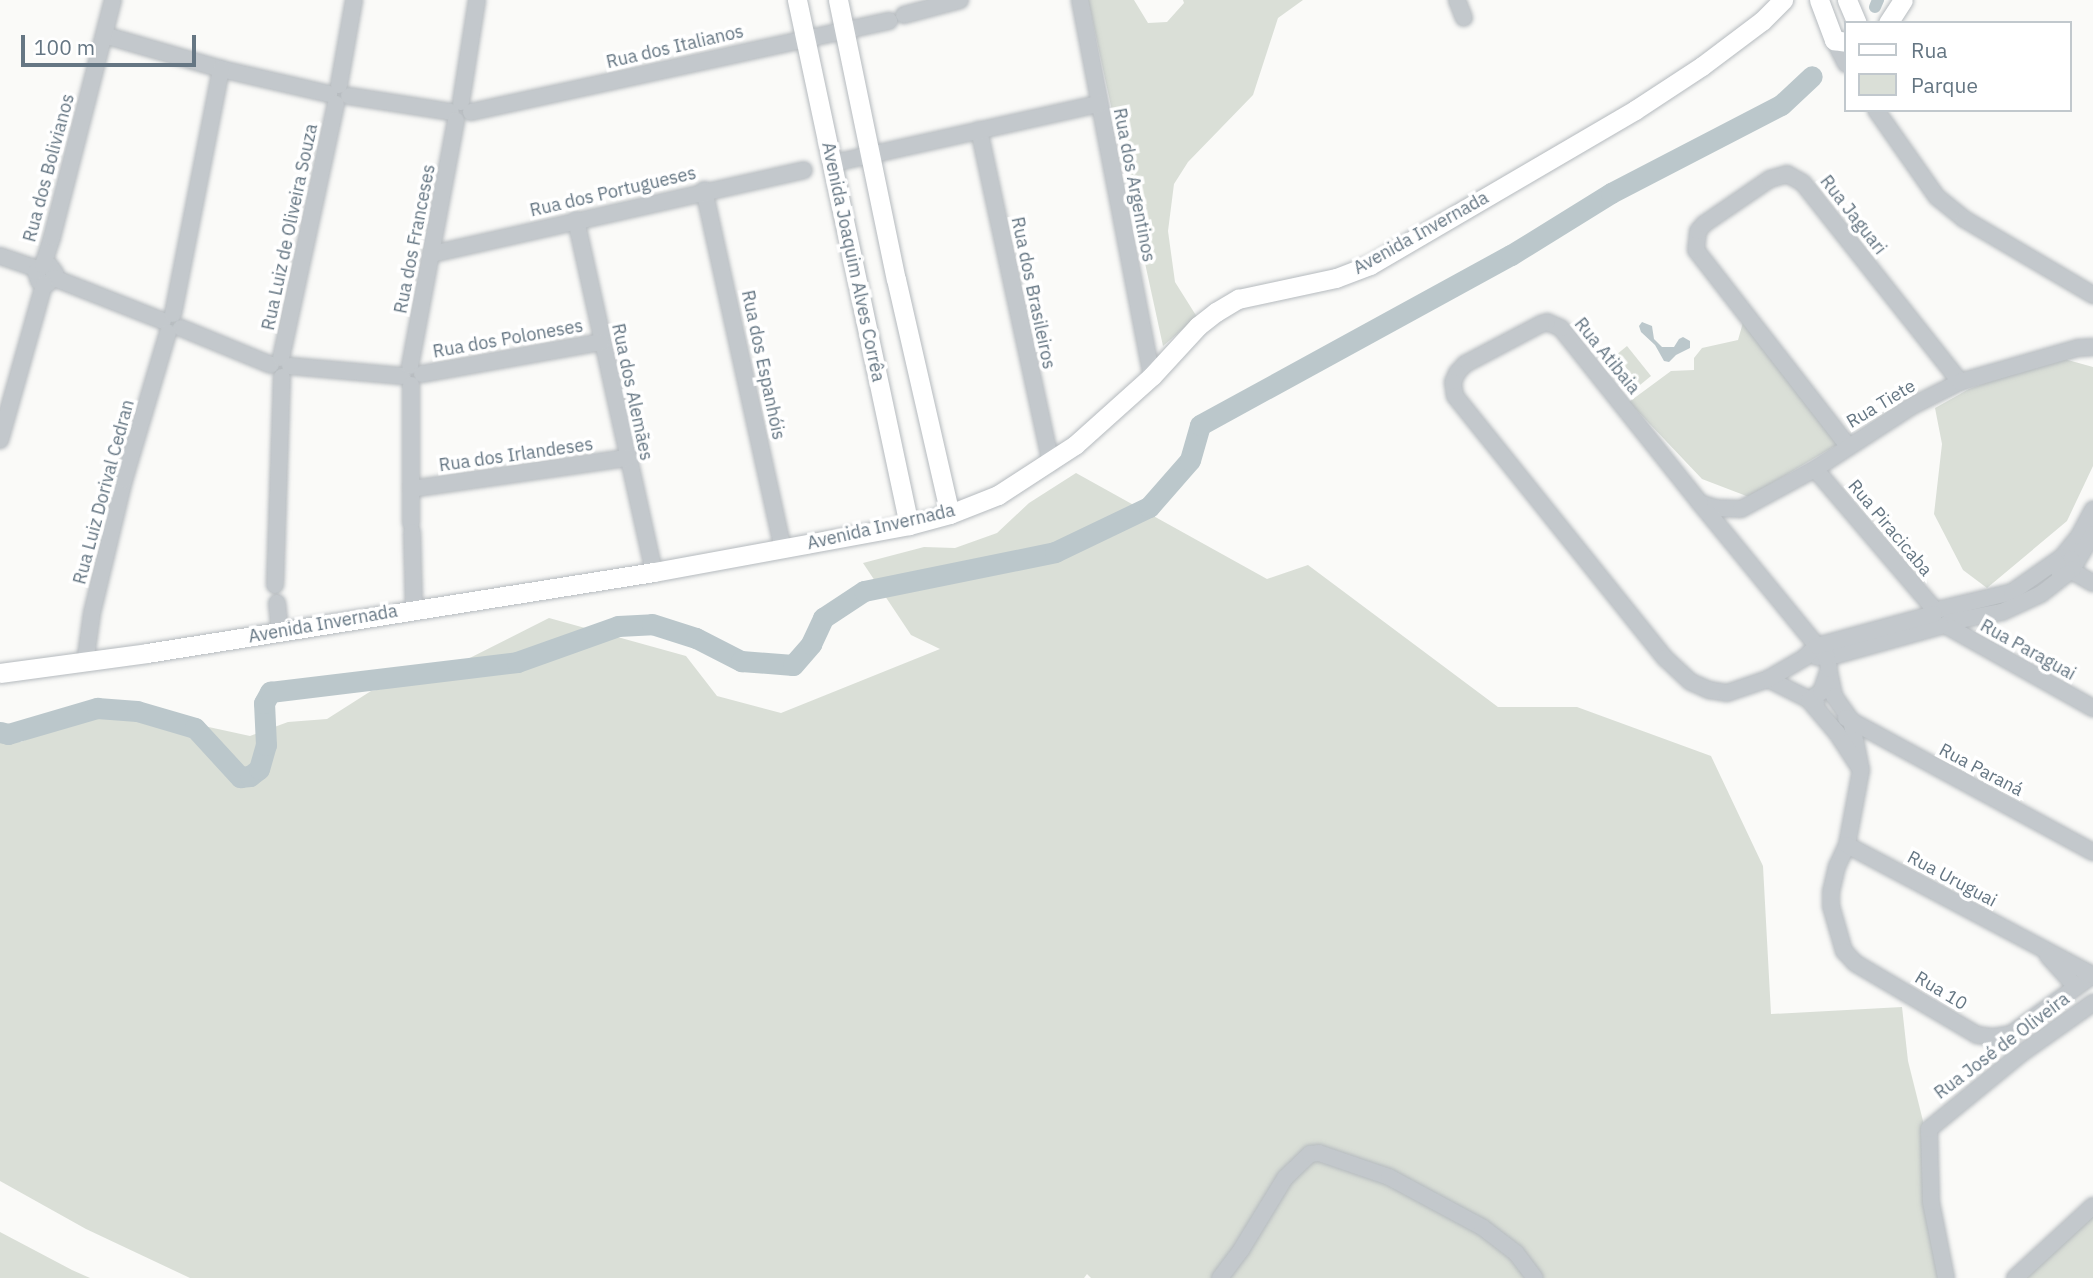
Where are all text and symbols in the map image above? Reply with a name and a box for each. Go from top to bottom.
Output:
scale bar [24,21,200,65]
street label: Rua dos Italianos [604,21,746,73]
legend [1844,21,2072,112]
text: 100 m [34,33,95,61]
text: Rua [1911,36,1948,64]
text: Parque [1911,71,1978,99]
street label: Rua dos Bolivianos [19,92,79,244]
street label: Rua dos Argentinos [1108,106,1160,264]
street label: Rua Luiz de Oliveira Souza [258,122,322,332]
street label: Avenida Joaquim Alves Corrêa [817,140,889,384]
street label: Rua dos Portugueses [528,162,698,222]
street label: Rua dos Franceses [390,163,440,315]
street label: Rua Jaguari [1815,171,1891,259]
street label: Avenida Invernada [1350,187,1492,279]
street label: Rua dos Brasileiros [1006,215,1060,371]
street label: Rua dos Espanhóis [737,288,789,442]
street label: Rua Atibaia [1570,313,1644,399]
street label: Rua dos Poloneses [431,315,585,363]
street label: Rua dos Alemães [607,322,657,462]
street label: Rua Tiete [1843,375,1919,433]
street label: Rua Luiz Dorival Cedran [69,397,139,587]
street label: Rua dos Irlandeses [438,433,594,477]
street label: Rua Piracicaba [1843,475,1937,581]
street label: Avenida Invernada [805,499,957,555]
street label: Avenida Invernada [247,600,399,648]
street label: Rua Paraguai [1976,615,2080,685]
street label: Rua Paraná [1935,739,2027,801]
street label: Rua Uruguai [1903,846,2001,912]
street label: Rua 10 [1911,967,1971,1015]
street label: Rua José de Oliveira [1930,988,2074,1104]

